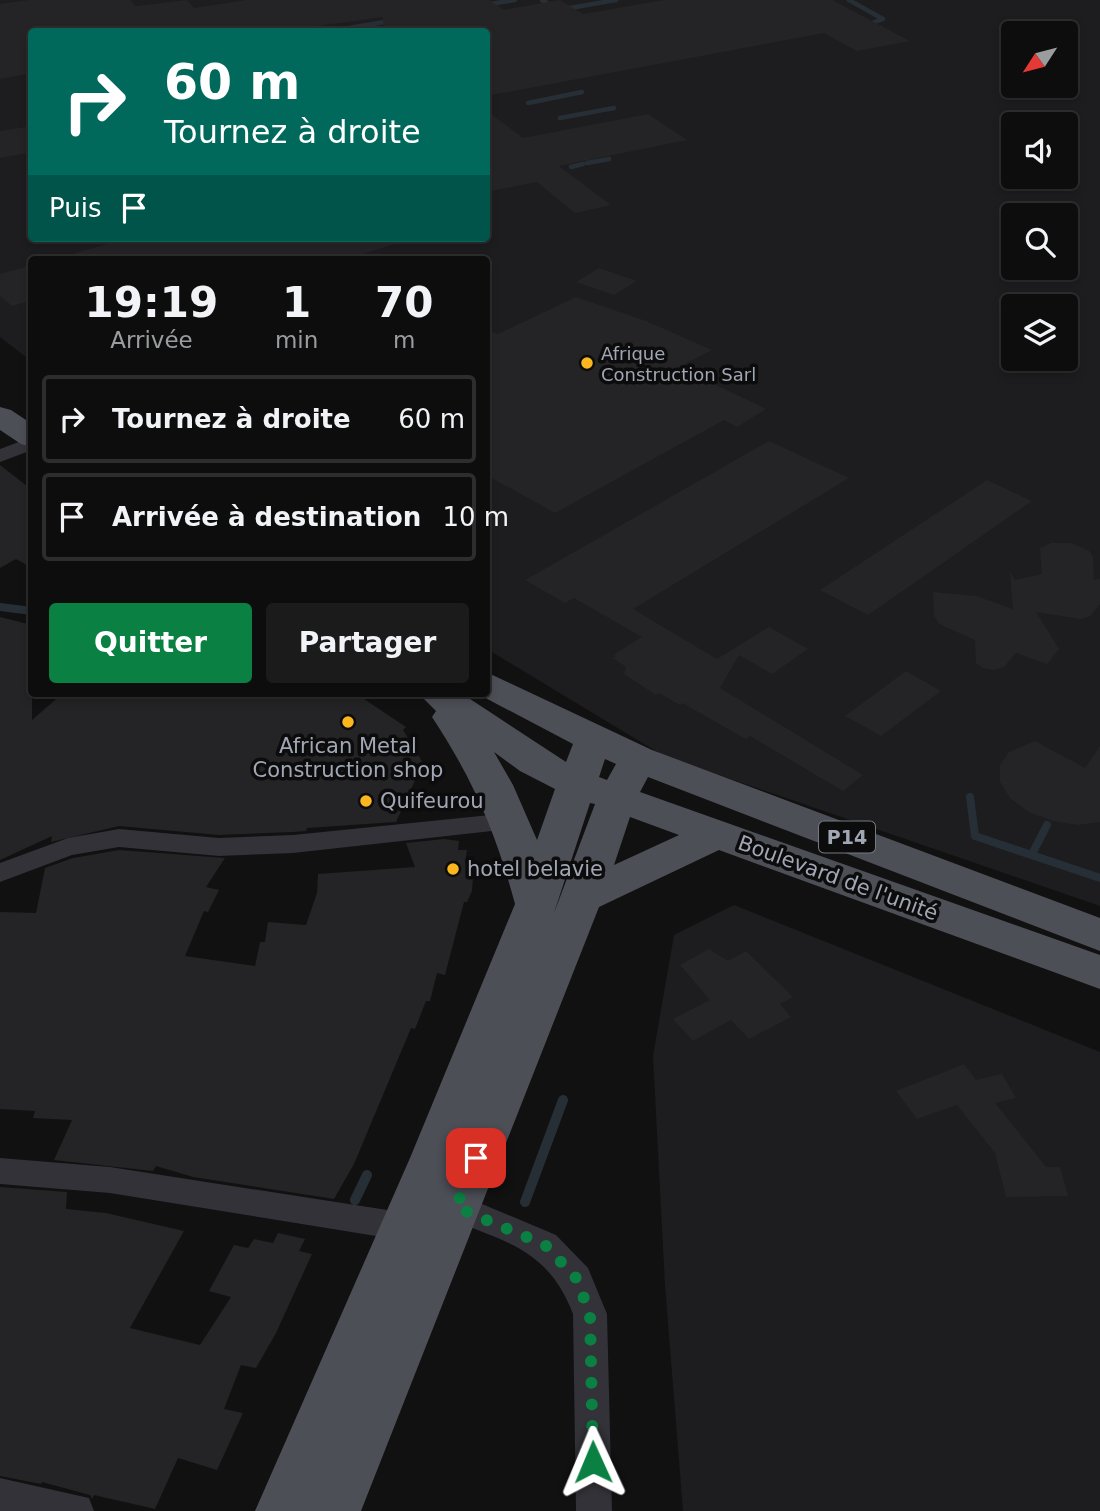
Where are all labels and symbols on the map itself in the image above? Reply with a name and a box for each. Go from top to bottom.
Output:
north arrow [1001,21,1078,98]
place label: Afrique Construction Sarl [601,343,756,385]
marker: Afrique Construction Sarl [579,355,595,371]
marker: African Metal Construction shop [340,714,356,730]
place label: African Metal Construction shop [253,734,443,782]
place label: Quifeurou [380,789,484,813]
marker: Quifeurou [358,793,374,809]
road number: P14 [819,822,875,852]
street label: Boulevard de l'unité [735,831,941,925]
place label: hotel belavie [467,857,603,881]
marker: hotel belavie [445,861,461,877]
pin [446,1128,506,1188]
position arrow [556,1425,630,1499]

